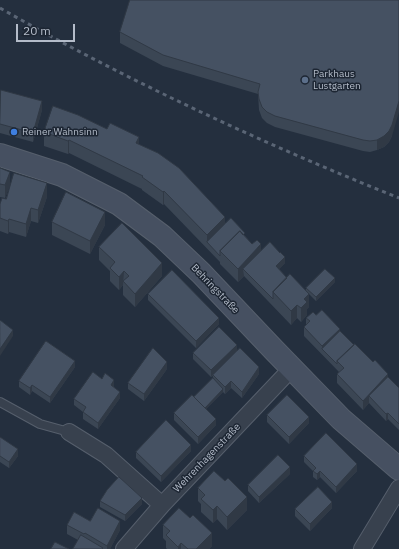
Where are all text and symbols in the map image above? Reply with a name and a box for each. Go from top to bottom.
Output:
scale bar [18,16,77,42]
text: 20 m [23,23,51,38]
place label: Parkhaus Lustgarten [313,68,361,92]
marker: Parkhaus Lustgarten [300,75,310,85]
place label: Reiner Wahnsinn [22,126,98,138]
marker: Reiner Wahnsinn [9,127,19,137]
street label: Behringstraße [188,262,242,316]
street label: Wehrenhagenstraße [171,421,243,495]

